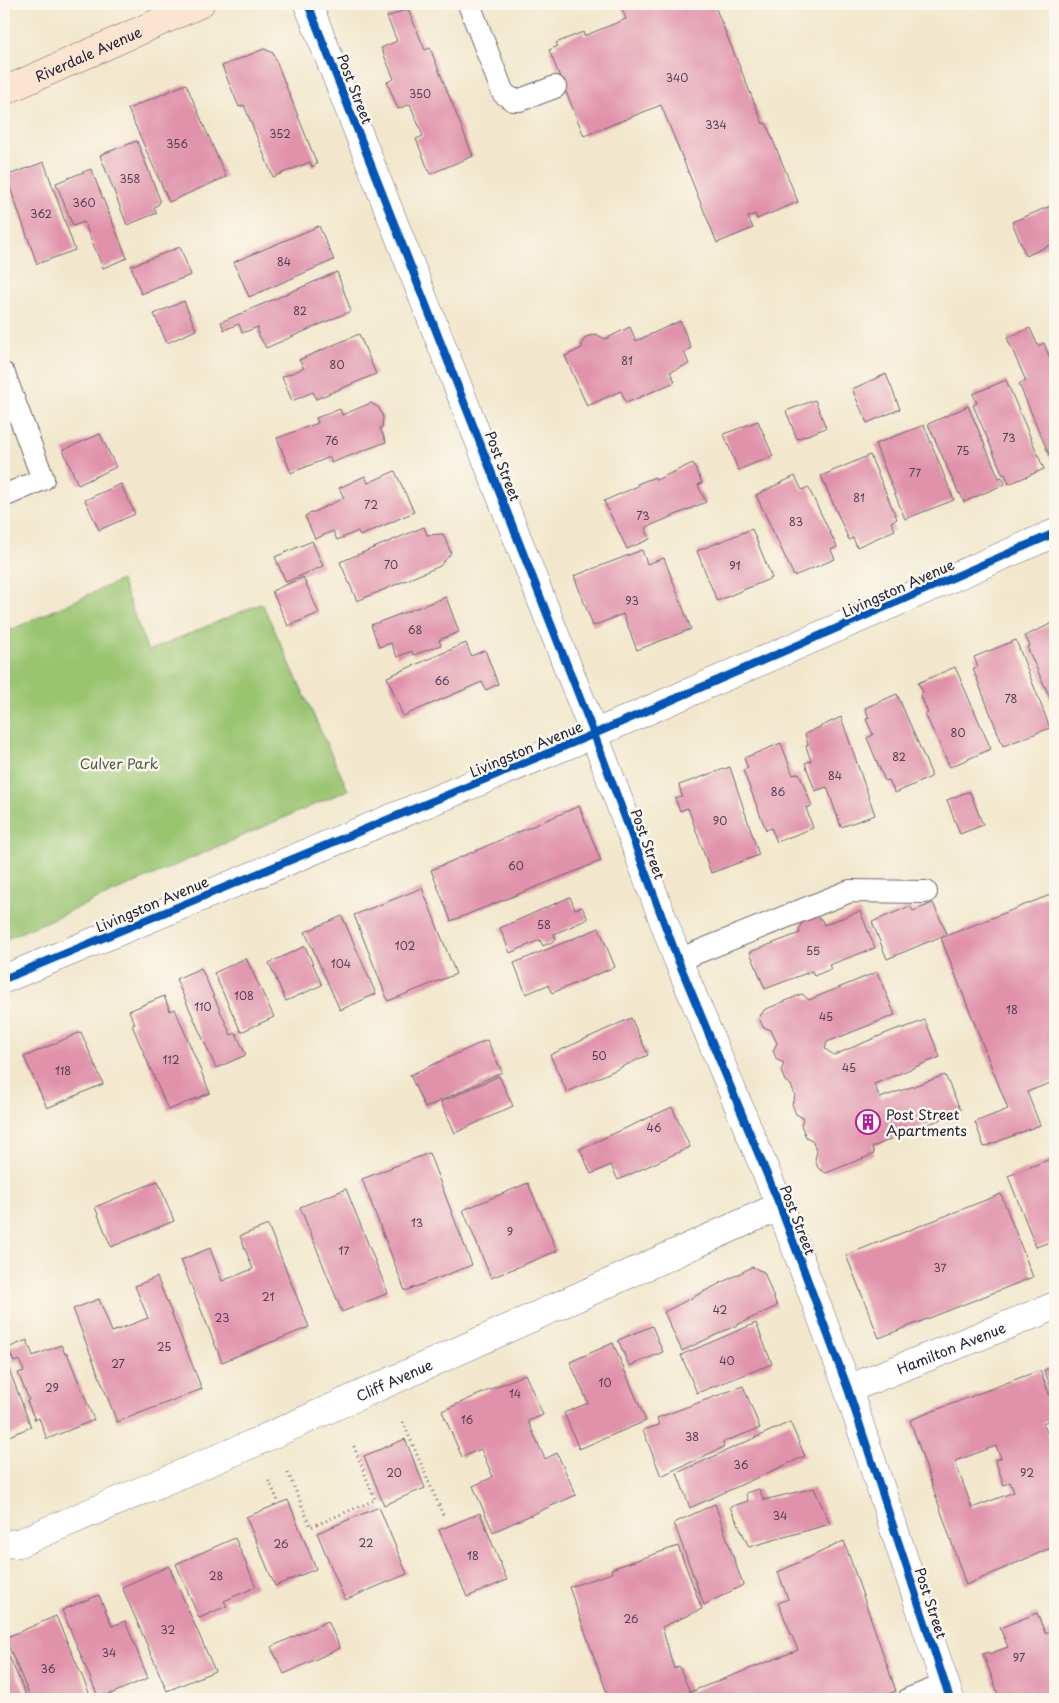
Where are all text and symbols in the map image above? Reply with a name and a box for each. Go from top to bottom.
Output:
street label: Riverdale Avenue [31,21,145,87]
street label: Post Street [332,51,378,127]
house number: 340 [666,69,688,86]
house number: 350 [409,85,431,102]
house number: 334 [705,116,727,133]
house number: 352 [269,125,291,142]
house number: 356 [166,135,188,152]
house number: 358 [120,170,141,187]
house number: 360 [72,194,96,211]
house number: 362 [30,205,52,222]
house number: 84 [277,253,291,270]
house number: 82 [293,302,307,319]
house number: 81 [621,352,633,369]
house number: 80 [330,356,344,373]
street label: Post Street [480,428,526,504]
house number: 73 [1002,429,1016,446]
house number: 76 [325,432,339,449]
house number: 75 [957,442,969,459]
house number: 77 [909,464,921,481]
house number: 81 [853,489,865,506]
house number: 72 [364,496,378,513]
house number: 73 [636,507,650,524]
house number: 83 [789,513,803,530]
street label: Livingston Avenue [838,554,958,622]
house number: 70 [384,556,398,573]
house number: 91 [729,557,741,574]
house number: 93 [625,592,639,609]
house number: 68 [408,621,422,638]
house number: 66 [434,672,450,689]
house number: 78 [1005,690,1018,707]
street label: Livingston Avenue [466,716,586,782]
house number: 80 [951,724,965,741]
house number: 82 [892,748,906,765]
park label: Culver Park [80,753,159,774]
house number: 84 [828,767,842,784]
house number: 86 [771,783,785,800]
street label: Post Street [626,806,671,883]
house number: 90 [713,812,727,829]
house number: 60 [508,857,524,874]
street label: Livingston Avenue [92,871,212,937]
house number: 58 [537,916,551,933]
house number: 102 [395,937,415,954]
house number: 55 [806,942,820,959]
house number: 104 [331,955,351,972]
house number: 108 [234,987,254,1004]
house number: 110 [194,998,212,1015]
house number: 18 [1006,1001,1018,1018]
house number: 45 [819,1008,833,1025]
house number: 50 [591,1047,607,1064]
house number: 112 [162,1051,180,1068]
house number: 45 [842,1059,856,1076]
house number: 118 [55,1062,71,1079]
place label: Post Street Apartments [886,1104,967,1141]
building icon: Post Street Apartments [855,1109,881,1135]
house number: 46 [647,1119,662,1136]
street label: Post Street [775,1182,821,1258]
house number: 13 [411,1214,423,1231]
house number: 9 [507,1223,513,1240]
house number: 17 [339,1242,350,1259]
house number: 37 [934,1259,947,1276]
house number: 21 [262,1288,274,1305]
house number: 42 [713,1301,728,1318]
house number: 23 [215,1309,229,1326]
street label: Hamilton Avenue [894,1316,1009,1379]
house number: 25 [157,1338,171,1355]
house number: 40 [719,1352,735,1369]
street label: Cliff Avenue [352,1353,436,1406]
house number: 27 [111,1355,125,1372]
house number: 10 [599,1374,611,1391]
house number: 29 [45,1379,59,1396]
house number: 14 [509,1385,521,1402]
house number: 16 [461,1411,474,1428]
house number: 38 [685,1428,699,1445]
house number: 36 [734,1456,749,1473]
house number: 20 [386,1464,402,1481]
house number: 92 [1020,1464,1034,1481]
house number: 34 [773,1507,787,1524]
house number: 22 [359,1534,373,1551]
house number: 26 [273,1535,289,1552]
house number: 18 [467,1547,479,1564]
street label: Post Street [910,1565,952,1642]
house number: 28 [209,1567,223,1584]
house number: 26 [623,1610,639,1627]
house number: 32 [161,1621,176,1638]
house number: 34 [102,1644,116,1661]
house number: 97 [1013,1649,1025,1666]
house number: 36 [41,1660,56,1677]

